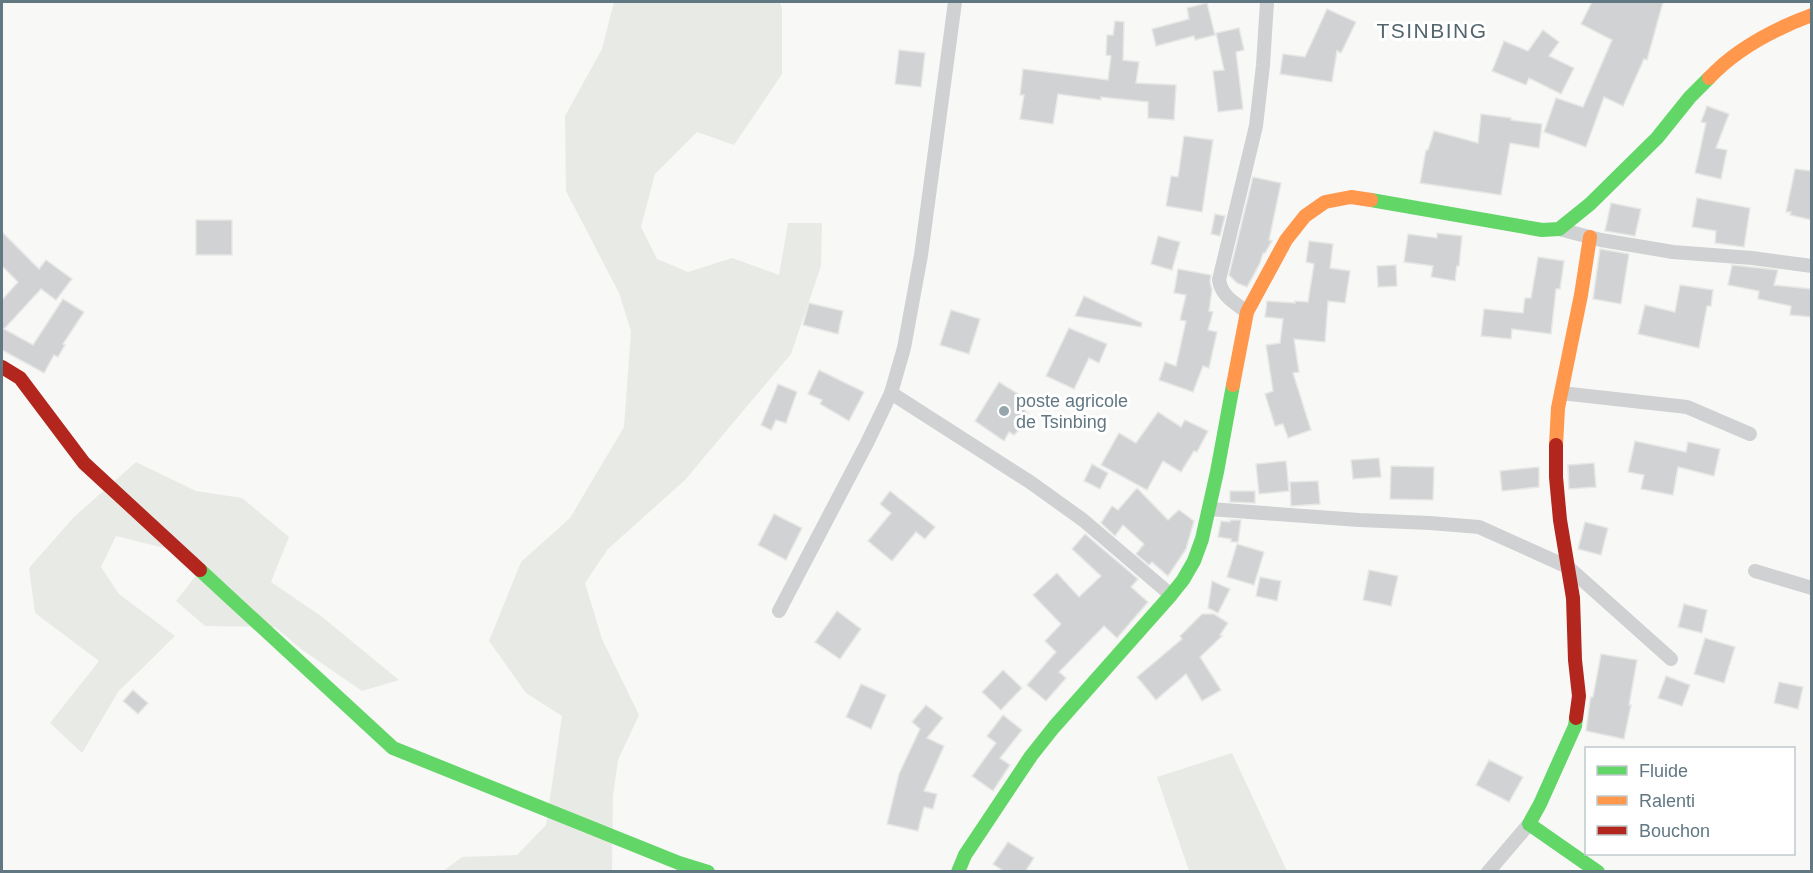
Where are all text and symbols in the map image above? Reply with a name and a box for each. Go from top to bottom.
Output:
district label: TSINBING [1376,19,1488,42]
place label: poste agricole de Tsinbing [1016,391,1128,432]
marker: poste agricole de Tsinbing [997,404,1011,418]
legend [1585,747,1795,855]
text: Fluide [1639,761,1688,781]
text: Ralenti [1639,791,1695,811]
text: Bouchon [1639,821,1710,841]

